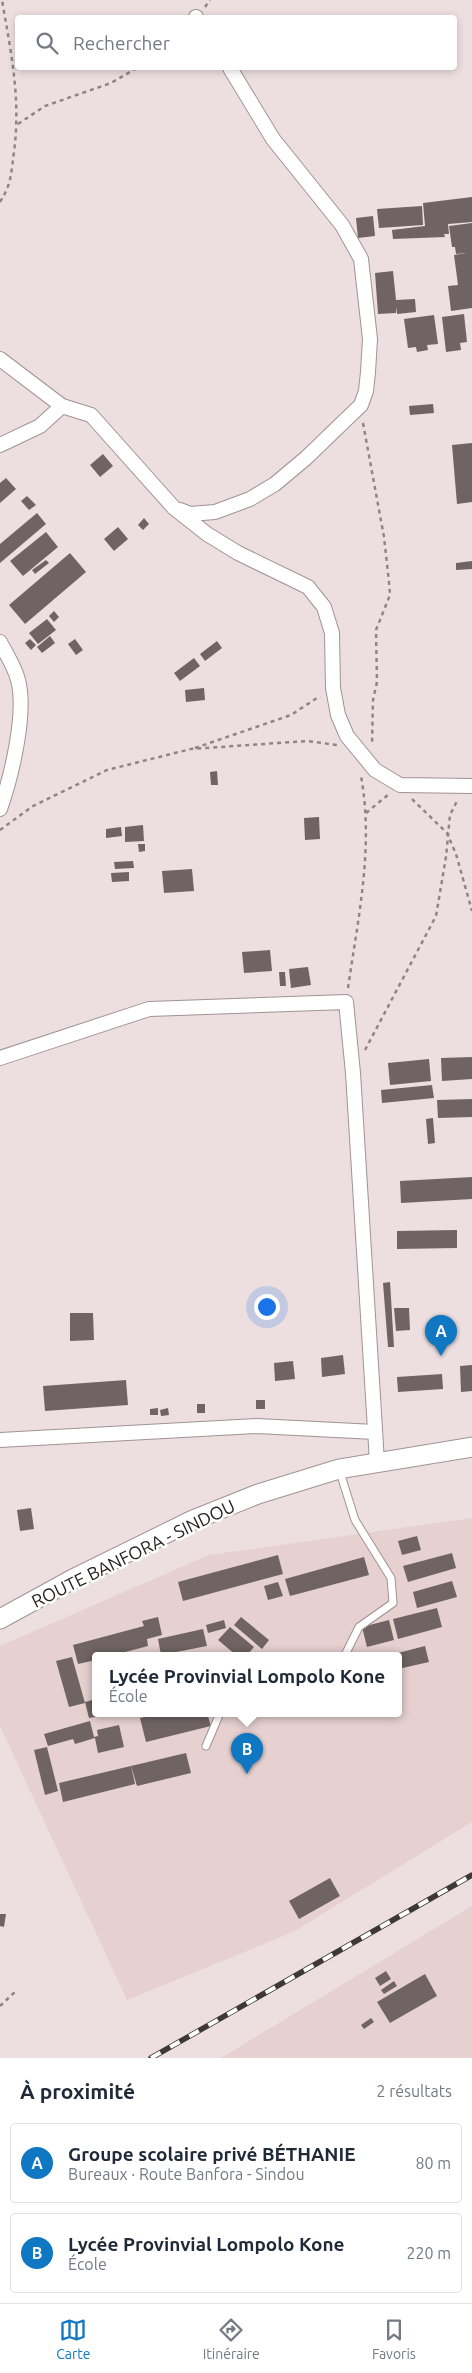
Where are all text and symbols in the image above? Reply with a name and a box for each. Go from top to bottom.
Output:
search box [15,15,457,70]
icon: search [33,29,61,57]
text: Rechercher [73,32,170,54]
your location [254,1294,280,1320]
pin: A [425,1315,457,1356]
street label: ROUTE BANFORA - SINDOU [28,1495,238,1611]
popup [92,1652,402,1717]
text: Lycée Provinvial Lompolo Kone [109,1665,385,1687]
text: École [109,1687,148,1705]
pin: B [231,1733,263,1774]
text: À proximité [20,2079,135,2103]
text: 2 résultats [376,2082,452,2100]
text: Groupe scolaire privé BÉTHANIE [68,2143,356,2165]
text: A [31,2154,43,2172]
text: 80 m [415,2154,451,2172]
text: Bureaux · Route Banfora - Sindou [68,2165,305,2183]
text: Lycée Provinvial Lompolo Kone [68,2233,345,2255]
text: B [32,2244,42,2262]
text: 220 m [406,2244,451,2262]
text: École [68,2255,107,2273]
tab: Carte [56,2316,90,2362]
tab: Itinéraire [203,2316,260,2362]
tab: Favoris [372,2316,416,2362]

